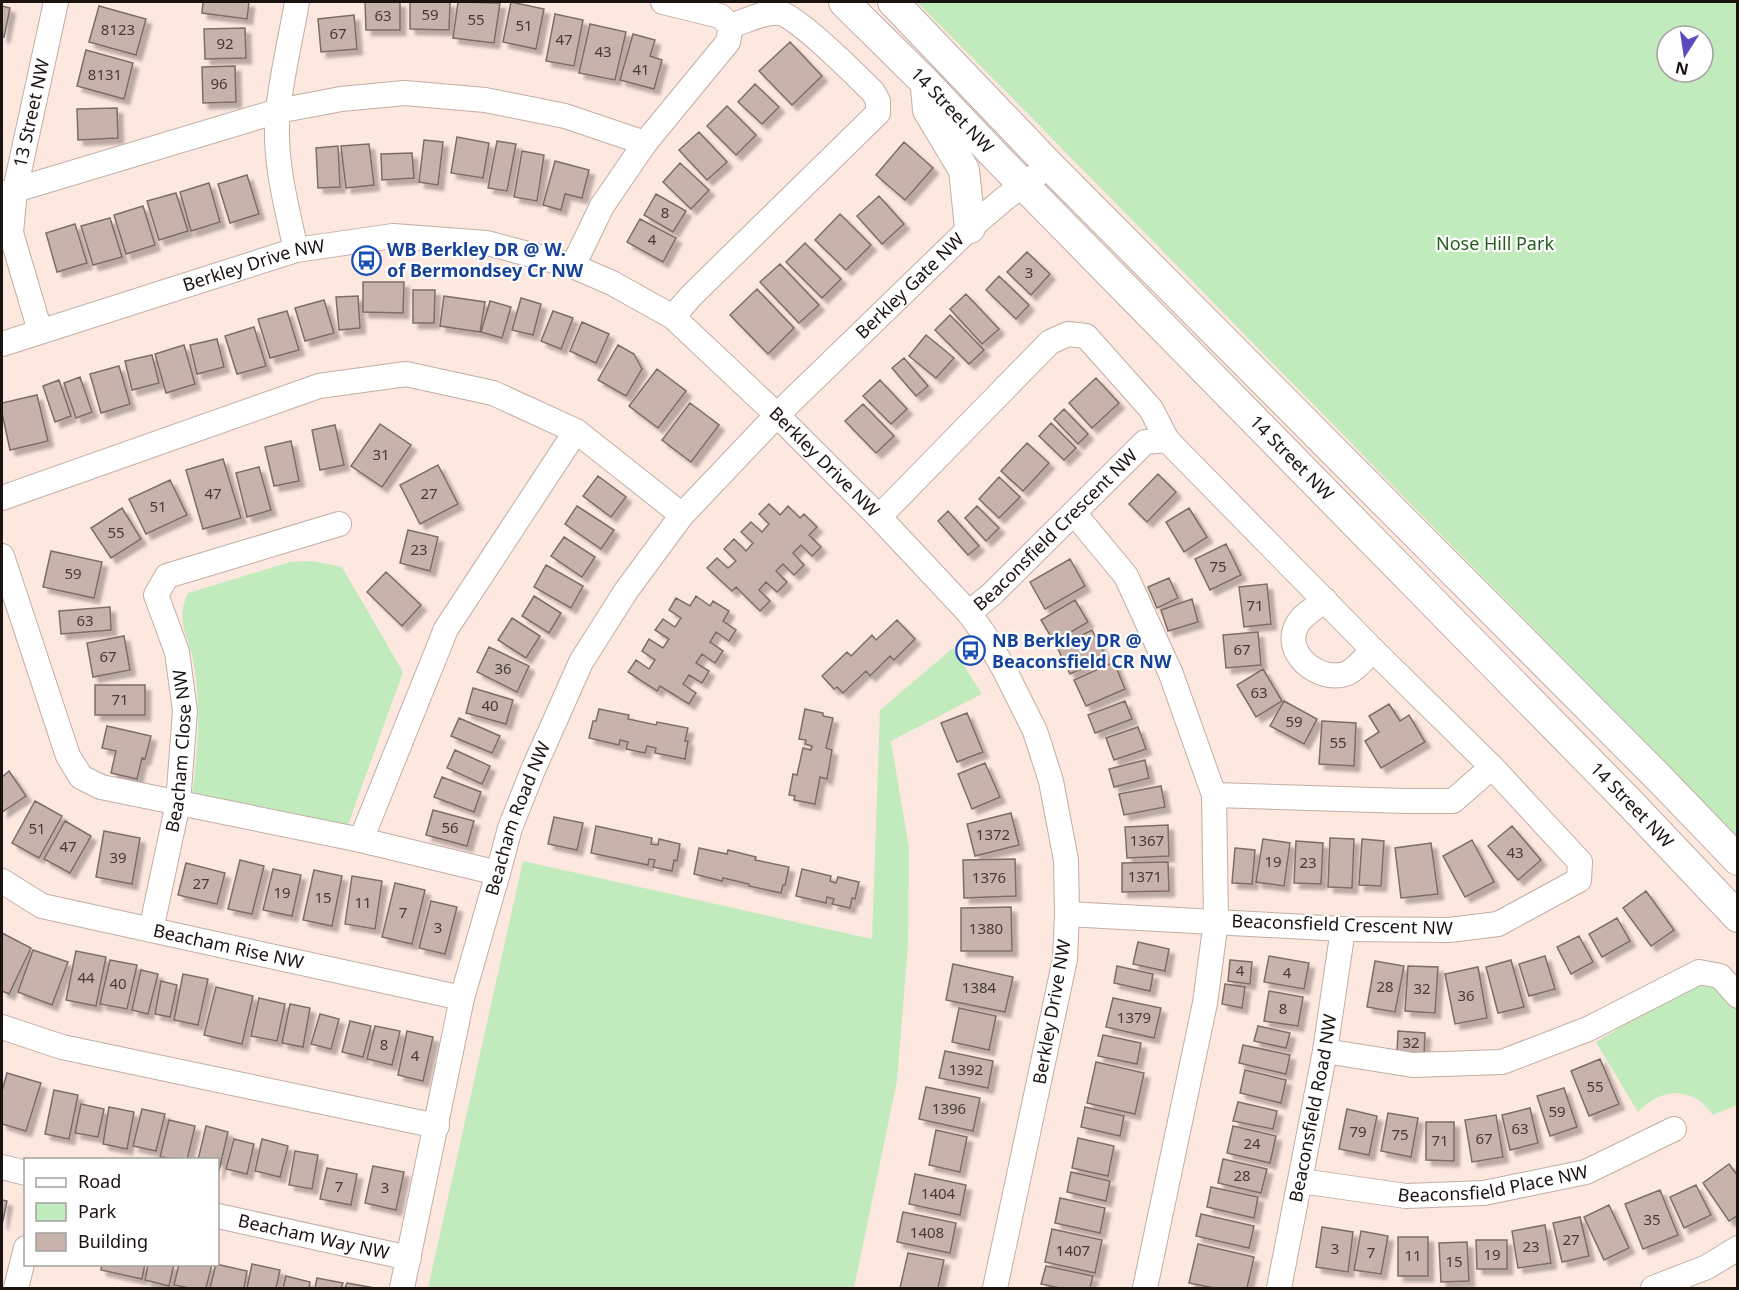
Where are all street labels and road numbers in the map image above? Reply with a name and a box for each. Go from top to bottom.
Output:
street label: 13 Street NW [7,56,54,170]
street label: 14 Street NW [906,61,1000,158]
street label: Berkley Gate NW [850,227,969,343]
street label: Berkley Drive NW [180,233,326,296]
street label: Berkley Drive NW [765,401,886,522]
street label: 14 Street NW [1245,409,1340,505]
street label: Beaconsfield Crescent NW [968,443,1142,616]
street label: Beacham Close NW [159,668,196,835]
street label: Beacham Road NW [479,737,555,898]
street label: 14 Street NW [1585,756,1680,853]
street label: Beaconsfield Crescent NW [1231,908,1453,940]
street label: Beacham Rise NW [151,918,306,974]
street label: Berkley Drive NW [1026,937,1076,1086]
street label: Beaconsfield Road NW [1283,1012,1341,1204]
street label: Beaconsfield Place NW [1396,1159,1590,1207]
street label: Beacham Way NW [236,1208,392,1264]

